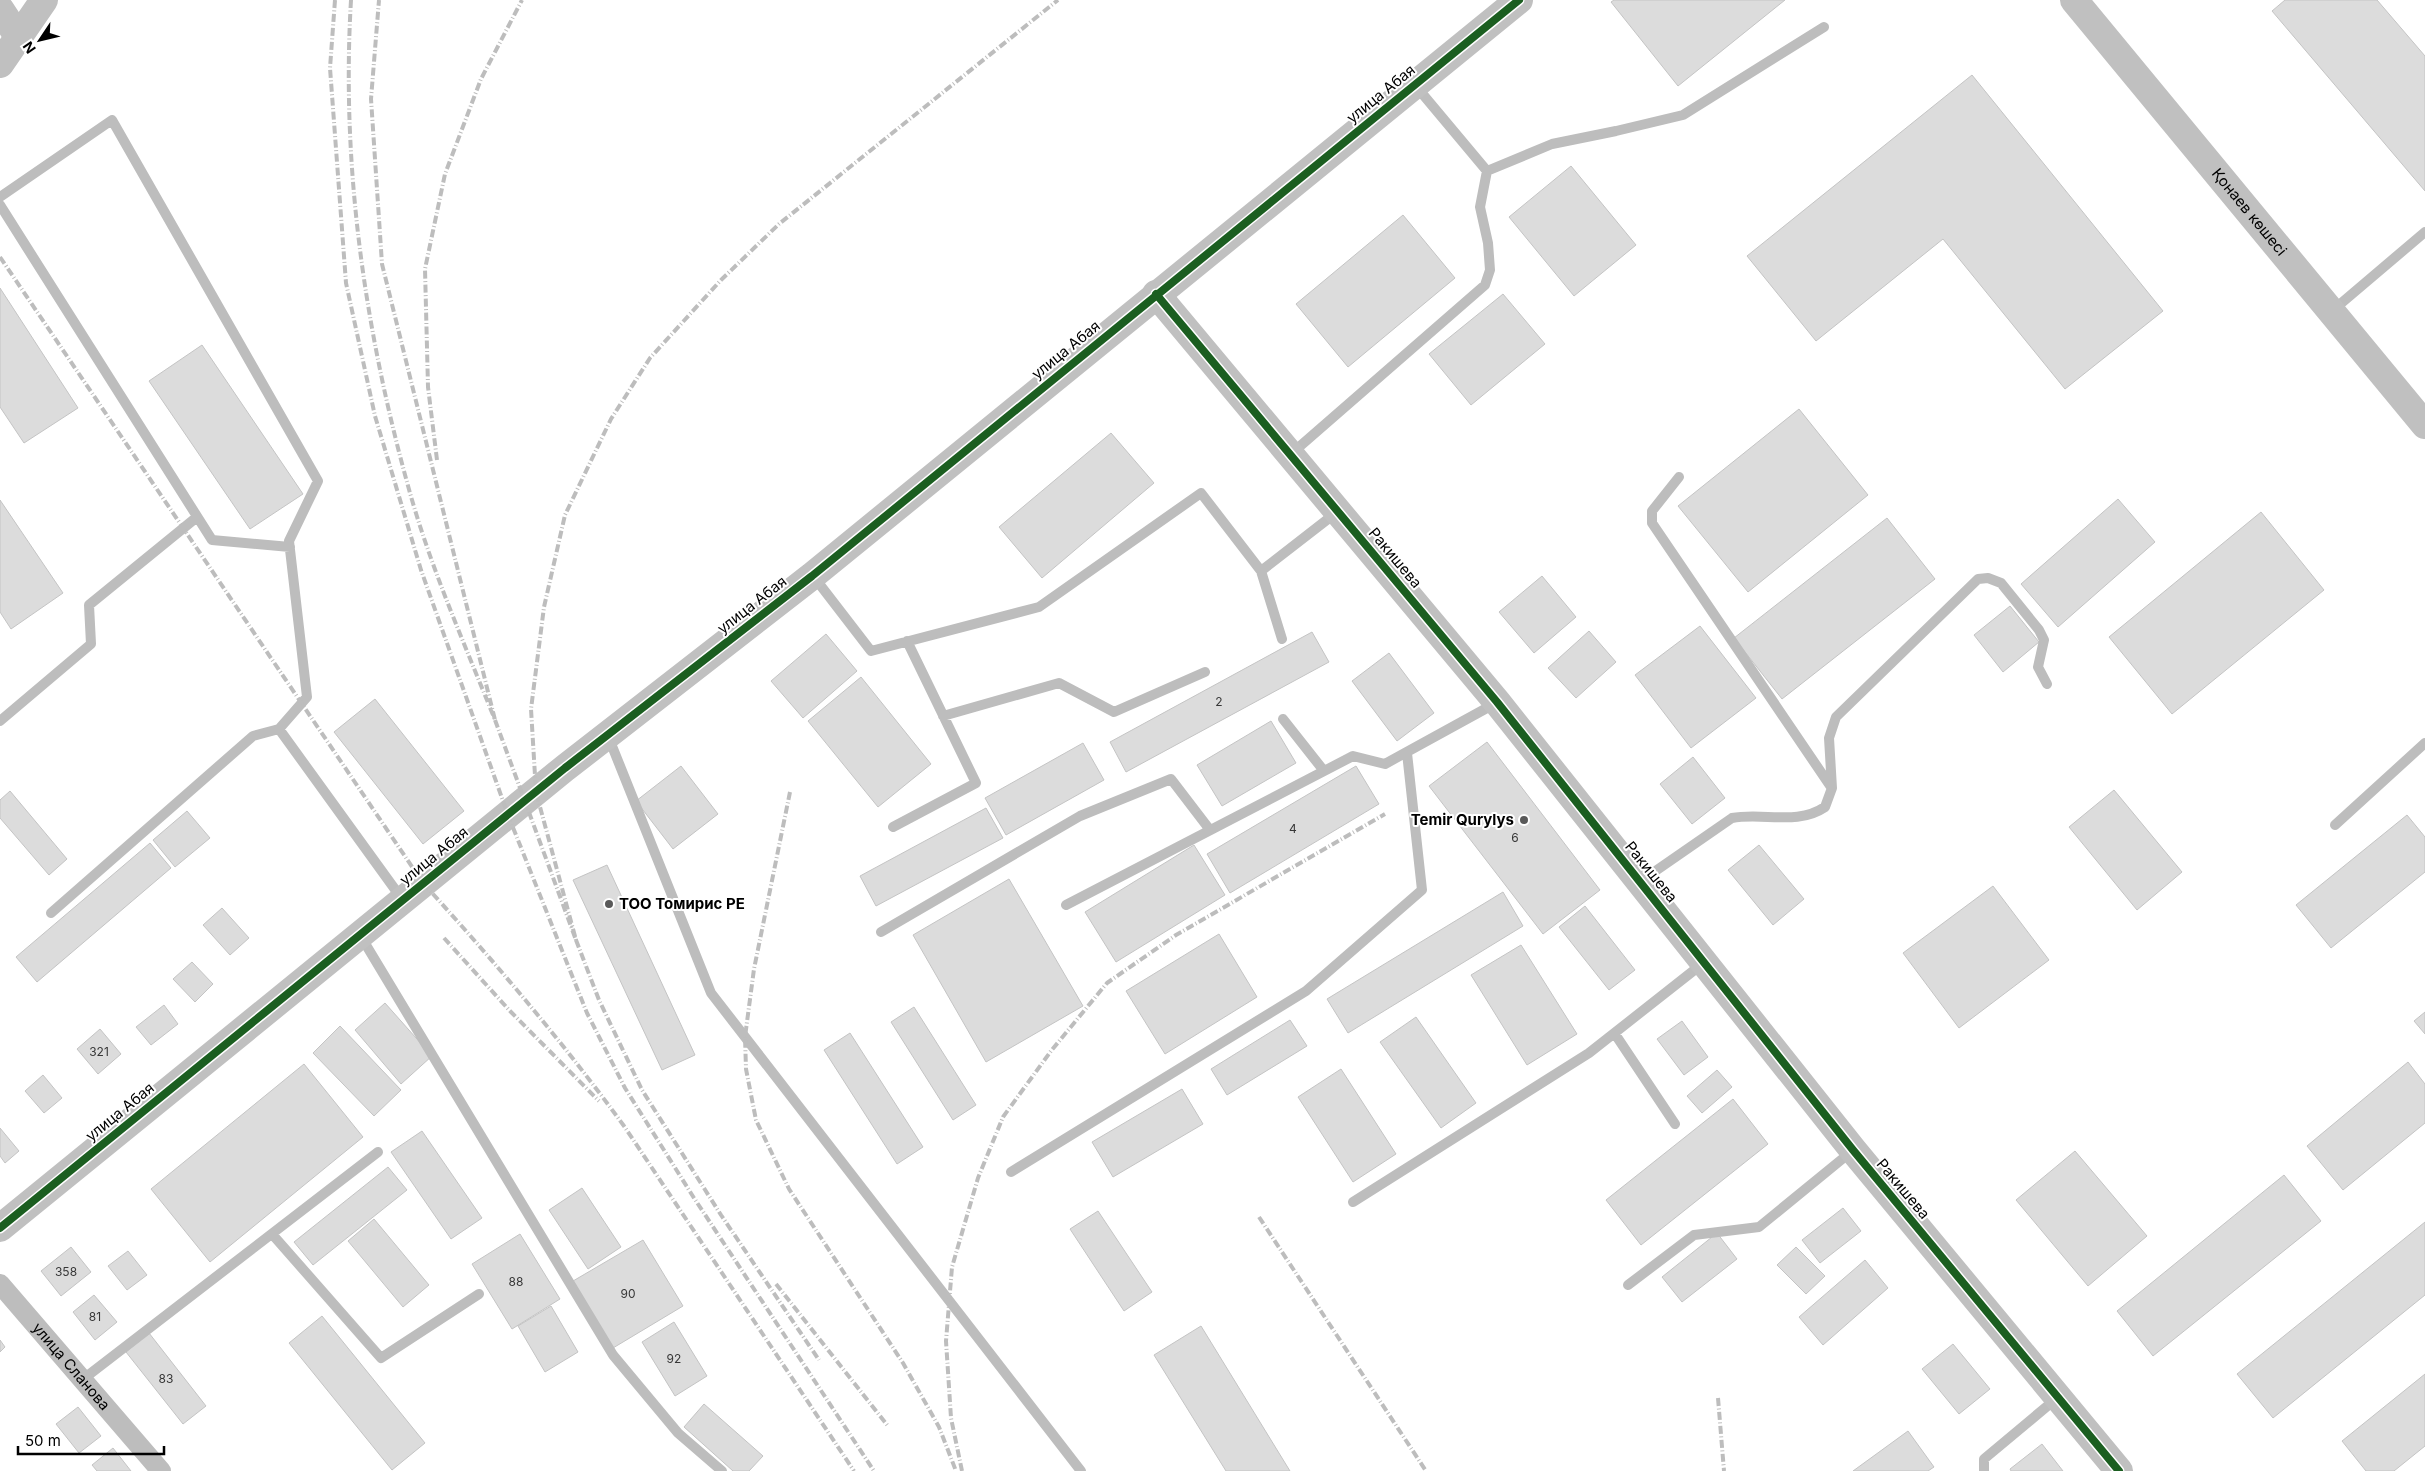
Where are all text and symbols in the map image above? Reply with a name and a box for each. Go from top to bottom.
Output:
north arrow [15,15,65,65]
text: N [19,38,39,57]
street label: улица Абая [1343,60,1419,127]
street label: Қонаев көшесі [2208,164,2291,259]
street label: улица Абая [1028,316,1104,383]
street label: Ракишева [1365,524,1426,592]
street label: улица Абая [713,572,790,638]
house number: 2 [1215,694,1223,709]
place label: Temir Qurylys [1411,810,1514,829]
marker: Temir Qurylys [1518,814,1530,826]
house number: 4 [1289,821,1297,836]
street label: улица Абая [396,822,472,889]
house number: 6 [1511,830,1519,845]
street label: Ракишева [1621,837,1682,906]
place label: ТОО Томирис РЕ [619,894,745,913]
marker: ТОО Томирис РЕ [603,898,615,910]
house number: 321 [89,1044,109,1059]
street label: улица Абая [82,1078,158,1145]
street label: Ракишева [1873,1155,1934,1223]
house number: 358 [55,1264,77,1279]
house number: 88 [509,1274,523,1289]
house number: 90 [620,1286,636,1301]
house number: 81 [89,1309,101,1324]
street label: улица Сланова [28,1318,114,1414]
house number: 92 [667,1351,681,1366]
house number: 83 [159,1371,173,1386]
scale bar [18,1424,164,1456]
text: 50 m [25,1431,61,1450]

